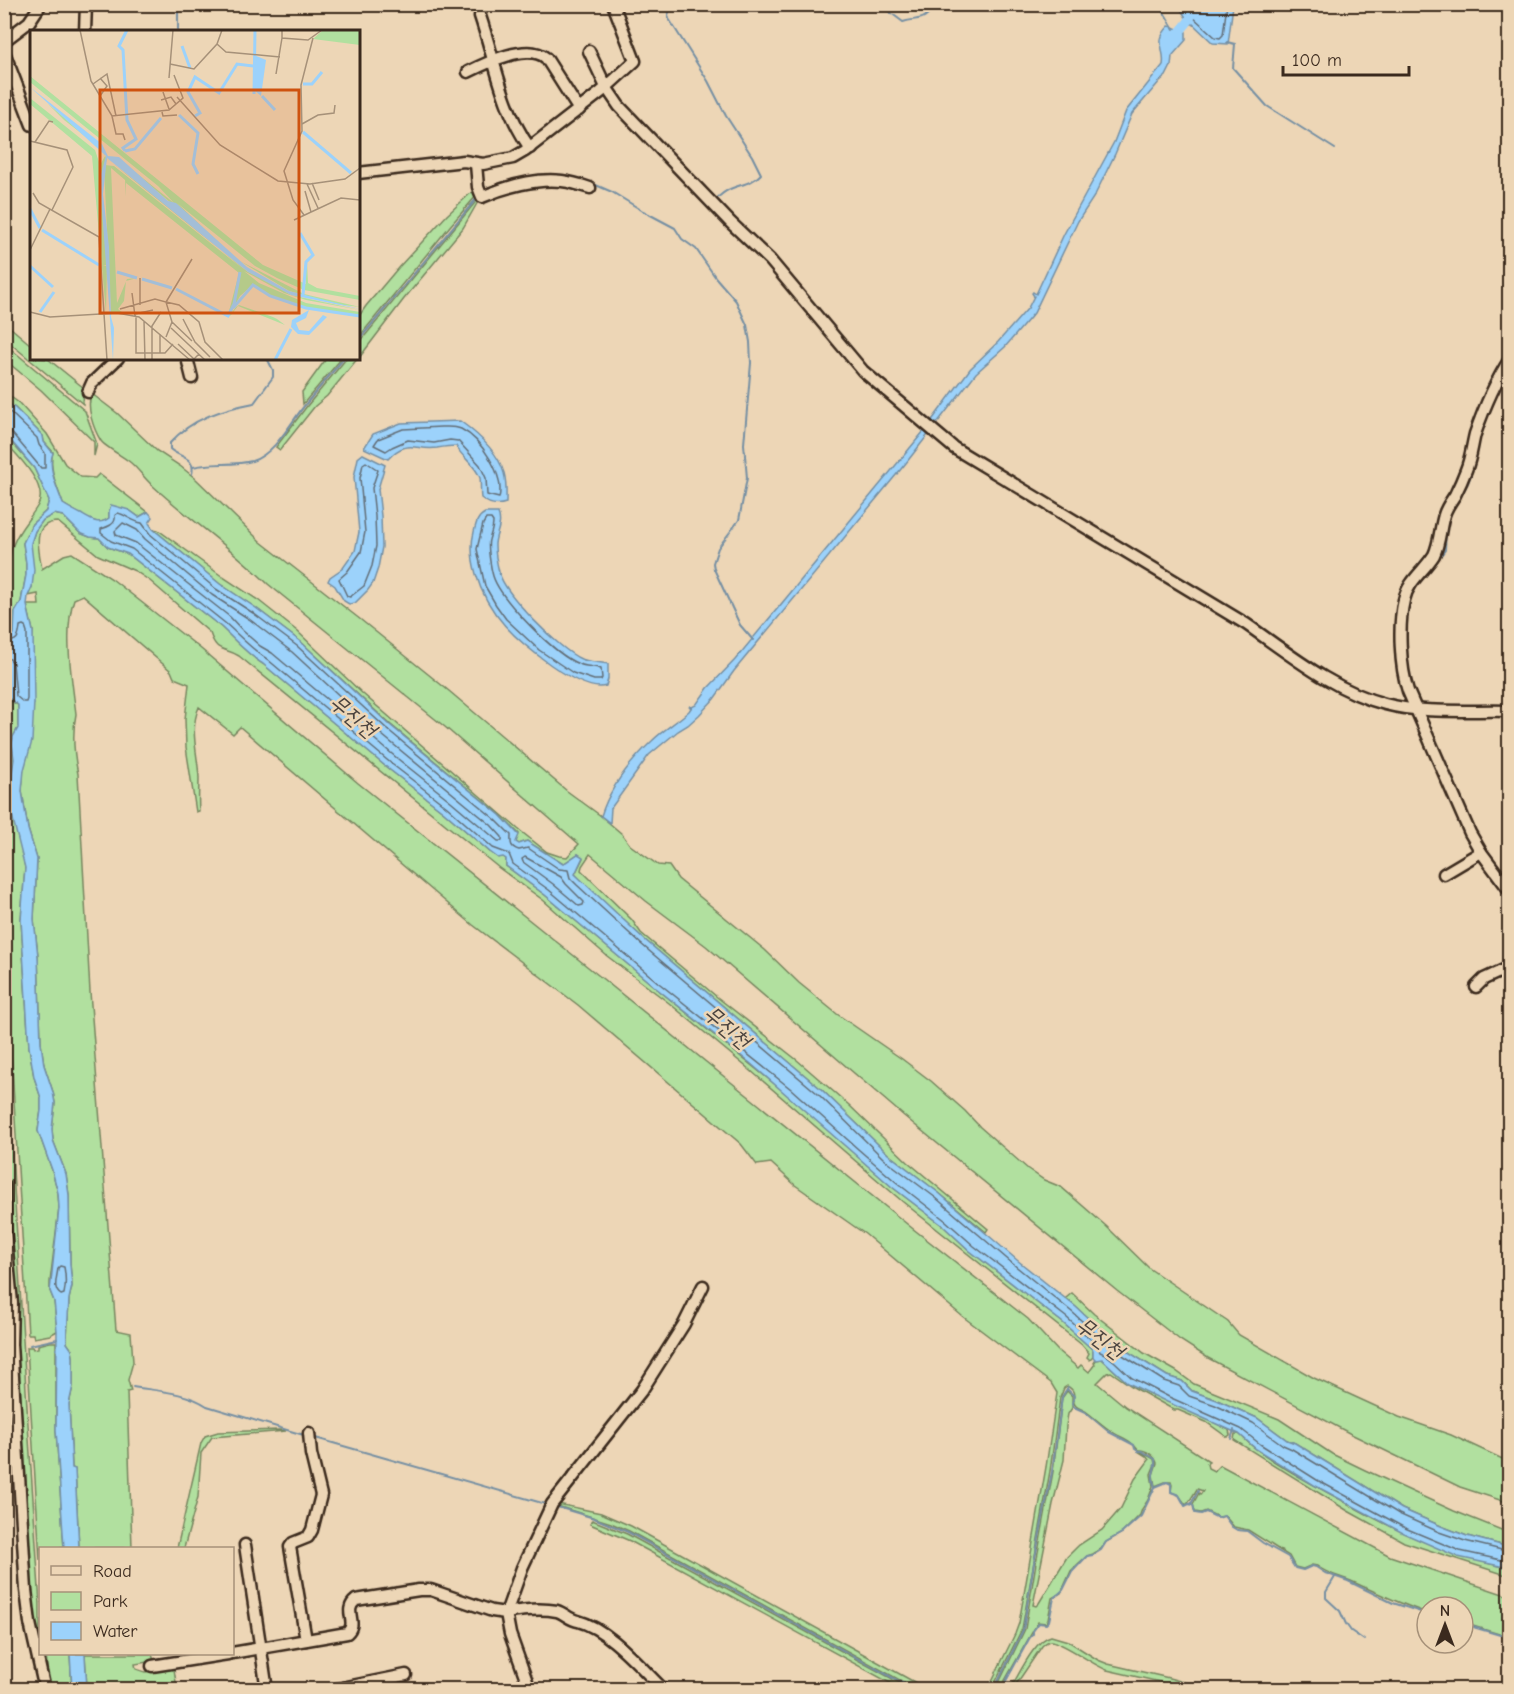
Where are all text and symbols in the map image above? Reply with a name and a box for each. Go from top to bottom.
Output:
inset map [30,30,360,360]
scale bar [1283,39,1409,77]
text: 100 m [1292,50,1342,71]
water label: 무진천 [324,689,383,745]
water label: 무진천 [698,1000,757,1056]
water label: 무진천 [1071,1312,1131,1366]
legend [39,1547,234,1655]
text: Road [93,1561,132,1582]
text: Park [93,1591,128,1612]
north arrow [1415,1595,1475,1655]
text: N [1440,1602,1450,1620]
text: Water [93,1621,138,1642]

